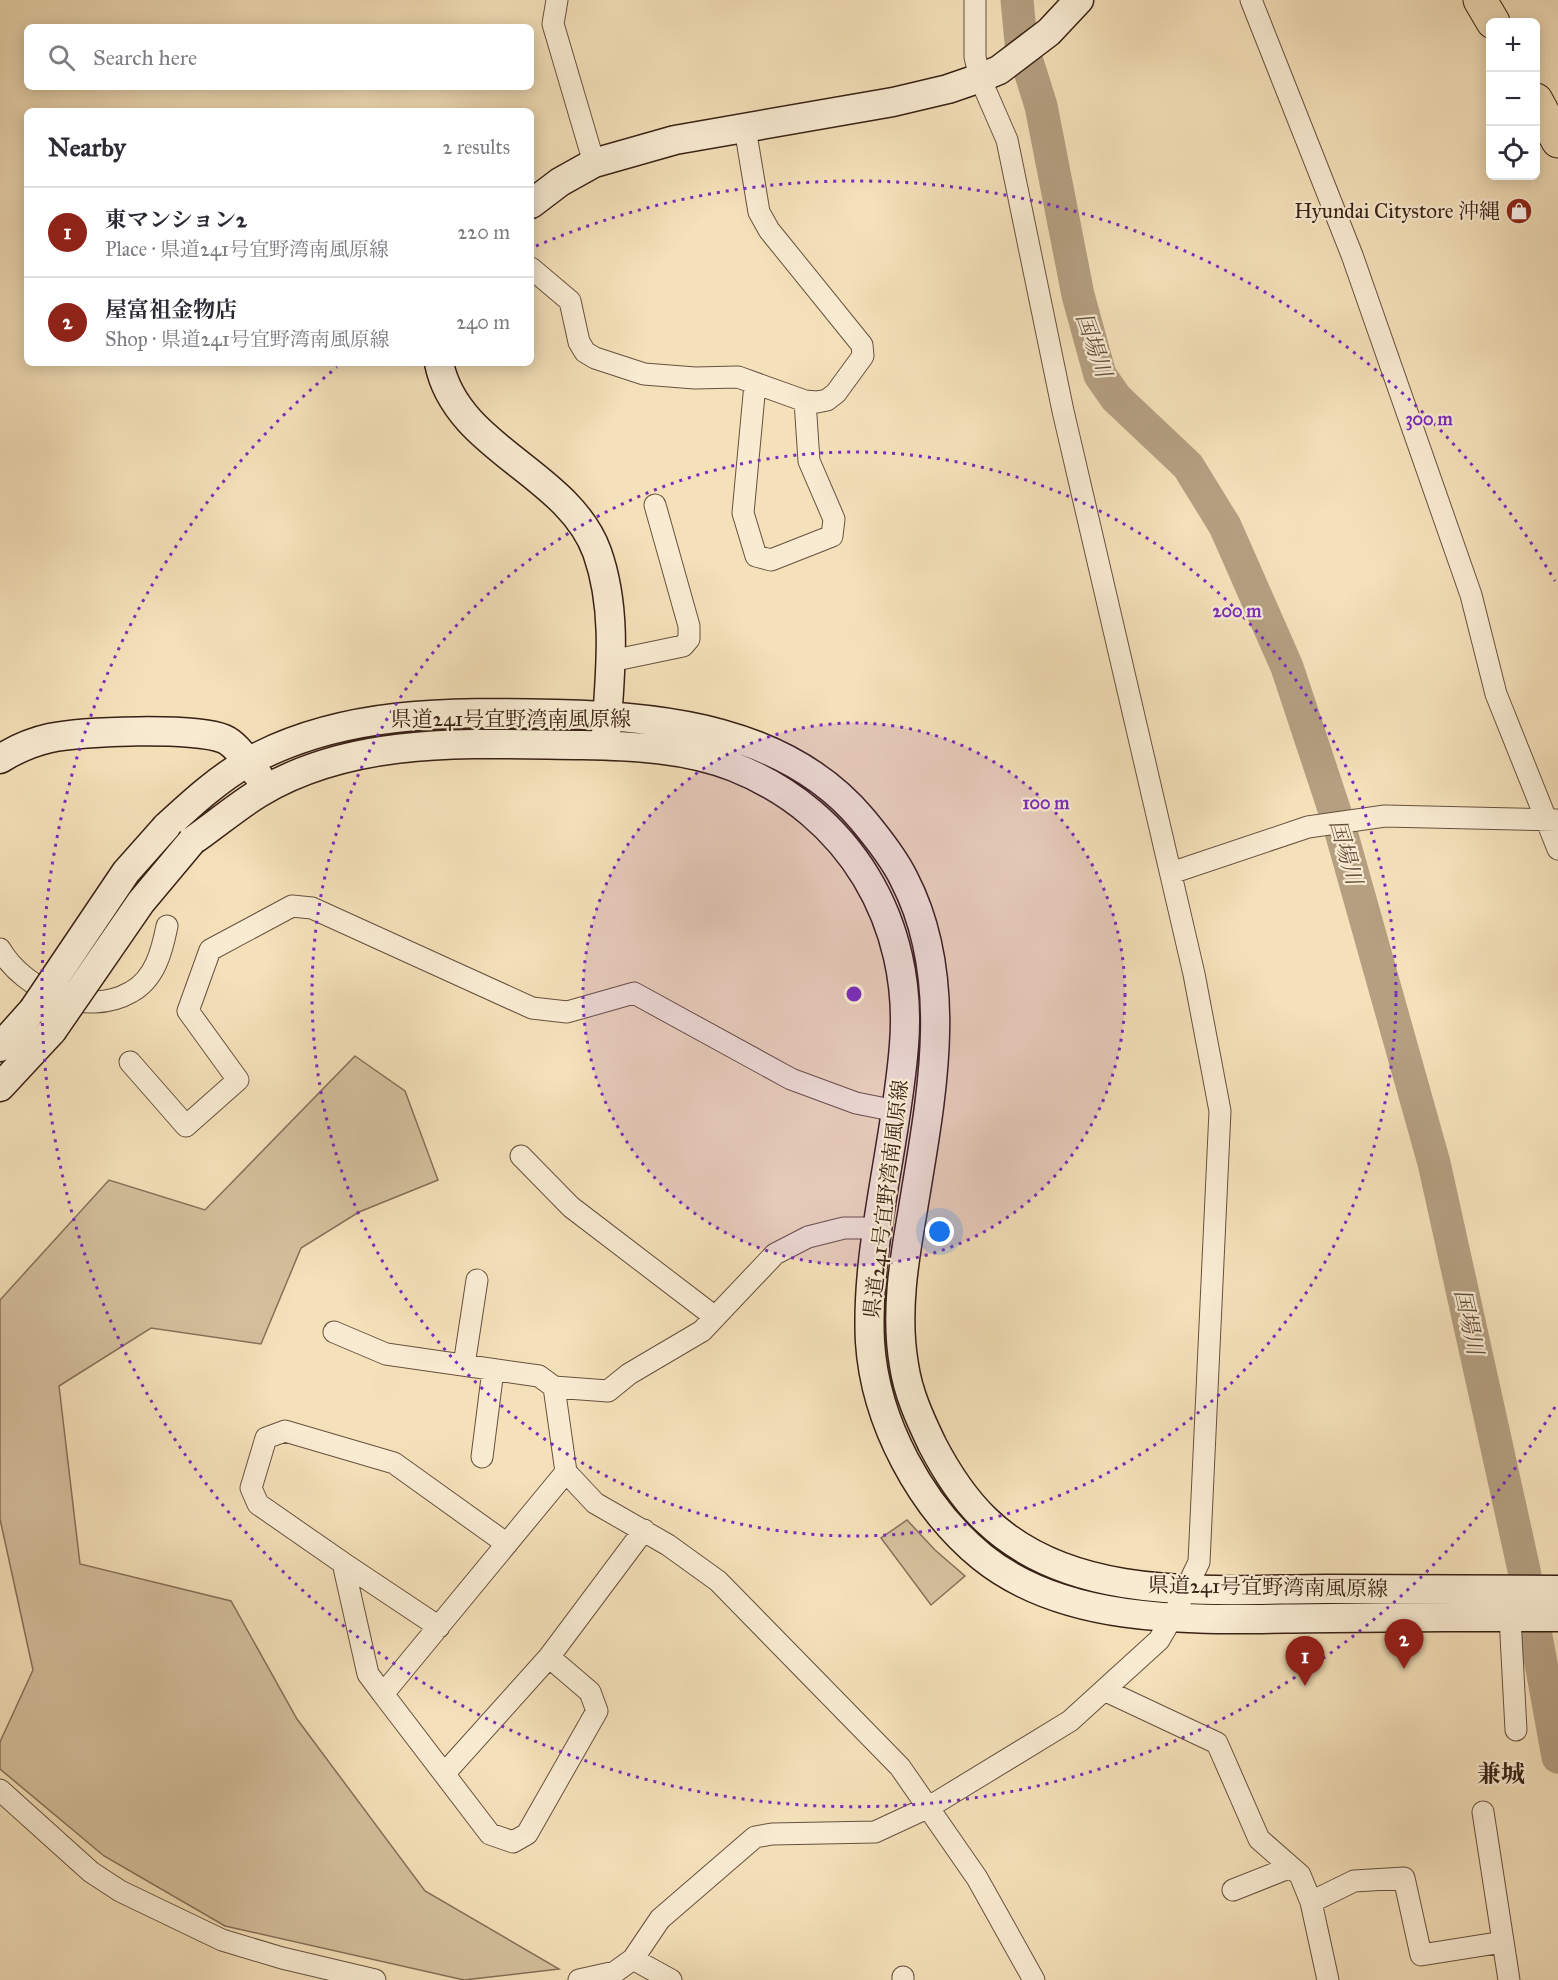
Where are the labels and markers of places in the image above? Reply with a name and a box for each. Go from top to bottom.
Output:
shop icon: Hyundai Citystore 沖縄 [1504,196,1534,226]
place label: Hyundai Citystore 沖縄 [1294,198,1500,224]
centre of rings [844,984,864,1004]
pin: 2 [1384,1620,1424,1669]
pin: 1 [1286,1636,1324,1686]

